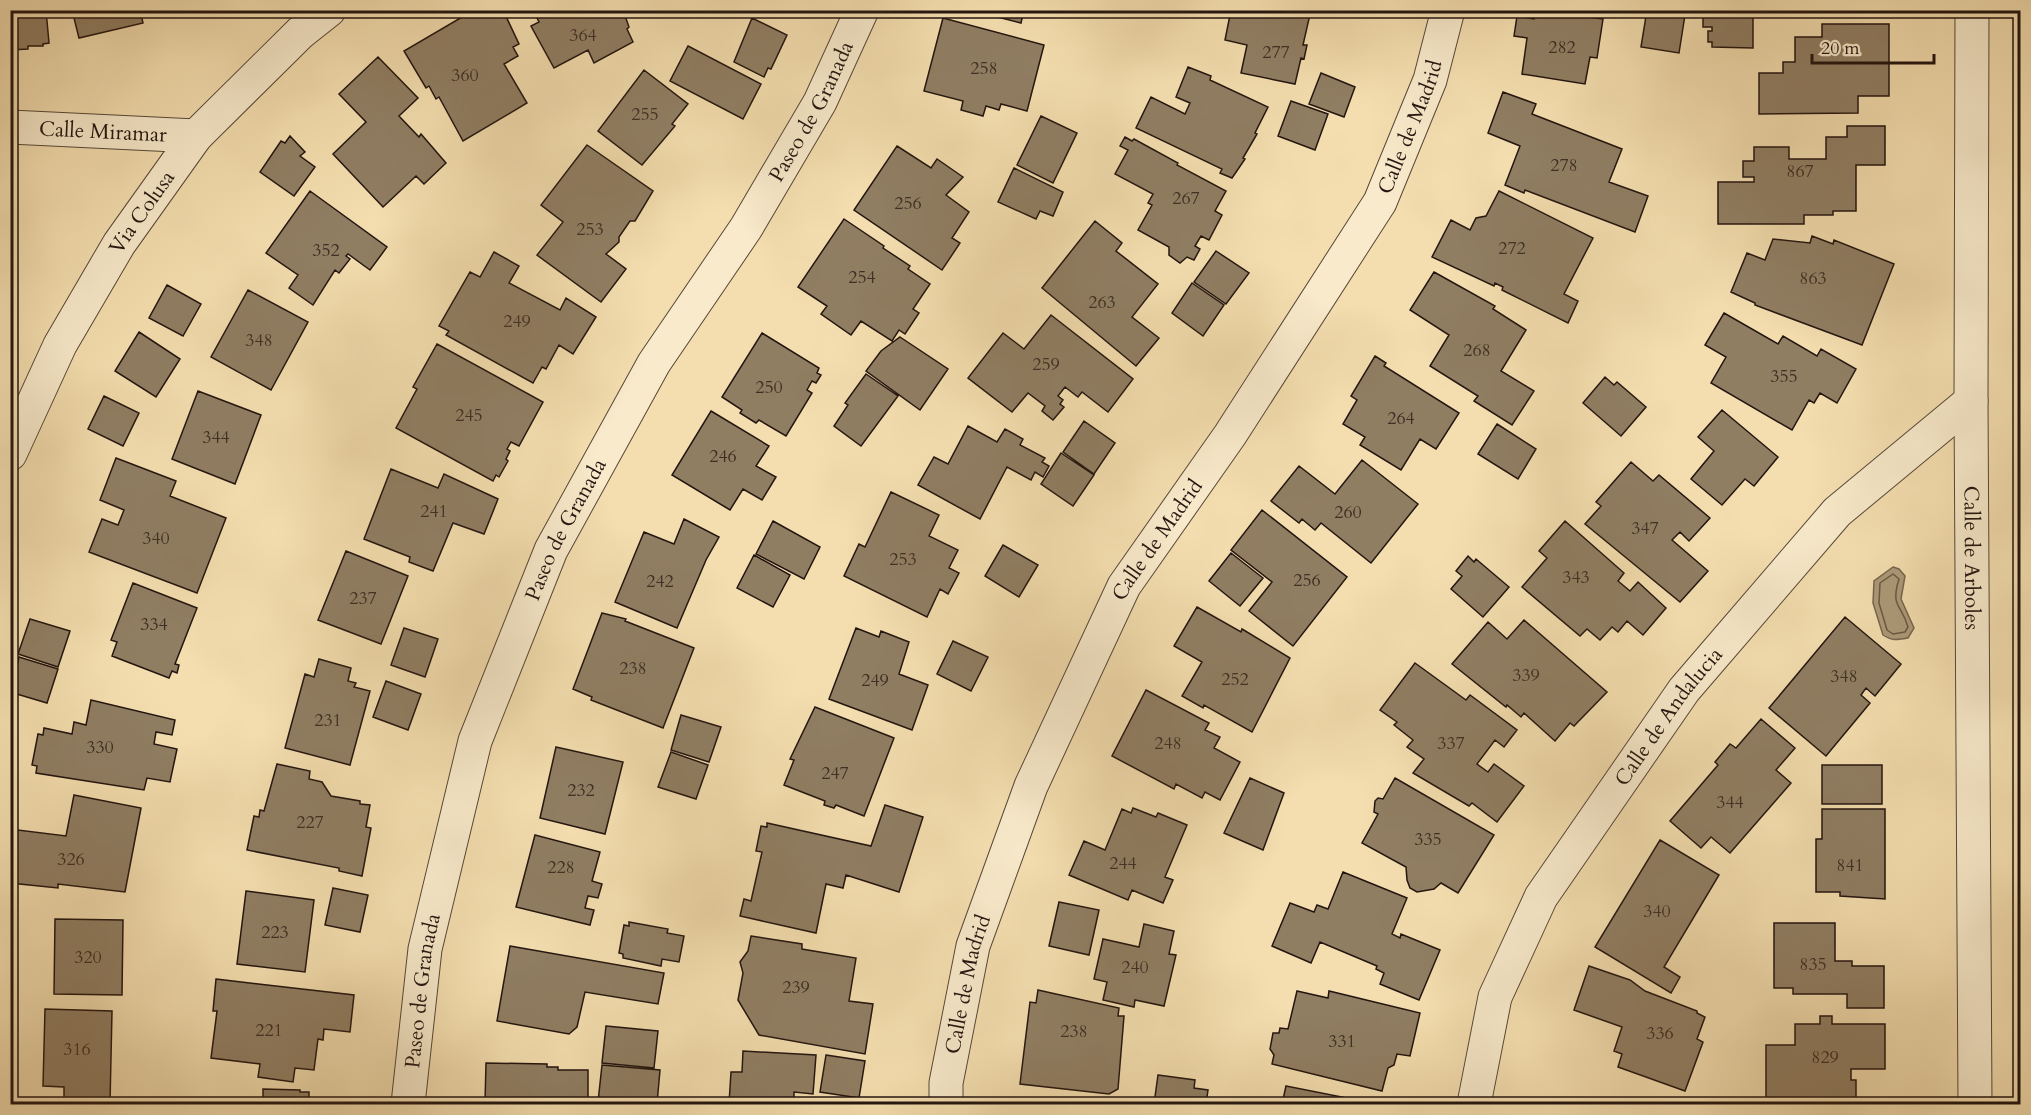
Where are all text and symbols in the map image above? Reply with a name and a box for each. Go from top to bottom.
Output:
house number: 364 [569,23,597,48]
scale bar [1812,27,1934,65]
house number: 282 [1548,35,1576,60]
street label: Paseo de Granada [762,36,861,188]
text: 20 m [1821,36,1860,61]
house number: 277 [1262,40,1290,65]
house number: 258 [970,56,998,81]
street label: Calle de Madrid [1371,57,1450,199]
house number: 360 [451,63,479,88]
house number: 255 [631,102,659,127]
street label: Calle Miramar [38,114,168,150]
house number: 278 [1550,153,1578,178]
house number: 867 [1786,159,1814,184]
street label: Via Colusa [102,165,182,259]
house number: 267 [1172,186,1200,211]
house number: 256 [894,191,922,216]
house number: 253 [576,217,604,242]
house number: 272 [1498,236,1526,261]
house number: 352 [312,238,340,263]
house number: 254 [848,265,876,290]
house number: 863 [1799,266,1827,291]
house number: 263 [1088,290,1116,315]
house number: 249 [503,309,531,334]
house number: 348 [245,328,273,353]
house number: 268 [1463,338,1491,363]
house number: 259 [1032,352,1060,377]
house number: 355 [1770,364,1798,389]
house number: 250 [755,375,783,400]
house number: 245 [455,403,483,428]
house number: 264 [1387,406,1415,431]
house number: 344 [202,425,230,450]
house number: 246 [709,444,737,469]
street label: Paseo de Granada [518,453,614,605]
street label: Calle de Madrid [1105,473,1210,605]
street label: Calle de Arboles [1956,486,1986,630]
house number: 241 [420,499,448,524]
house number: 260 [1334,500,1362,525]
house number: 347 [1631,516,1659,541]
house number: 340 [142,526,170,551]
house number: 253 [889,547,917,572]
house number: 343 [1562,565,1590,590]
house number: 256 [1293,568,1321,593]
house number: 242 [646,569,674,594]
house number: 237 [349,586,377,611]
house number: 334 [140,612,168,637]
street label: Calle de Andalucia [1608,641,1729,792]
house number: 238 [619,656,647,681]
house number: 339 [1512,663,1540,688]
house number: 348 [1830,664,1858,689]
house number: 252 [1221,667,1249,692]
house number: 249 [861,668,889,693]
house number: 231 [314,708,342,733]
house number: 248 [1154,731,1182,756]
house number: 337 [1437,731,1465,756]
house number: 330 [86,735,114,760]
house number: 247 [821,761,849,786]
house number: 232 [567,778,595,803]
house number: 344 [1716,790,1744,815]
house number: 227 [296,810,324,835]
house number: 335 [1414,827,1442,852]
house number: 326 [57,847,85,872]
house number: 244 [1109,851,1137,876]
house number: 841 [1836,853,1864,878]
house number: 228 [547,855,575,880]
house number: 340 [1643,899,1671,924]
street label: Paseo de Granada [398,911,448,1070]
street label: Calle de Madrid [938,911,998,1057]
house number: 223 [261,920,289,945]
house number: 320 [74,945,102,970]
house number: 835 [1799,952,1827,977]
house number: 240 [1121,955,1149,980]
house number: 239 [782,975,810,1000]
house number: 221 [255,1018,283,1043]
house number: 238 [1060,1019,1088,1044]
house number: 336 [1646,1021,1674,1046]
house number: 331 [1328,1029,1356,1054]
house number: 316 [63,1037,91,1062]
house number: 829 [1811,1045,1839,1070]

